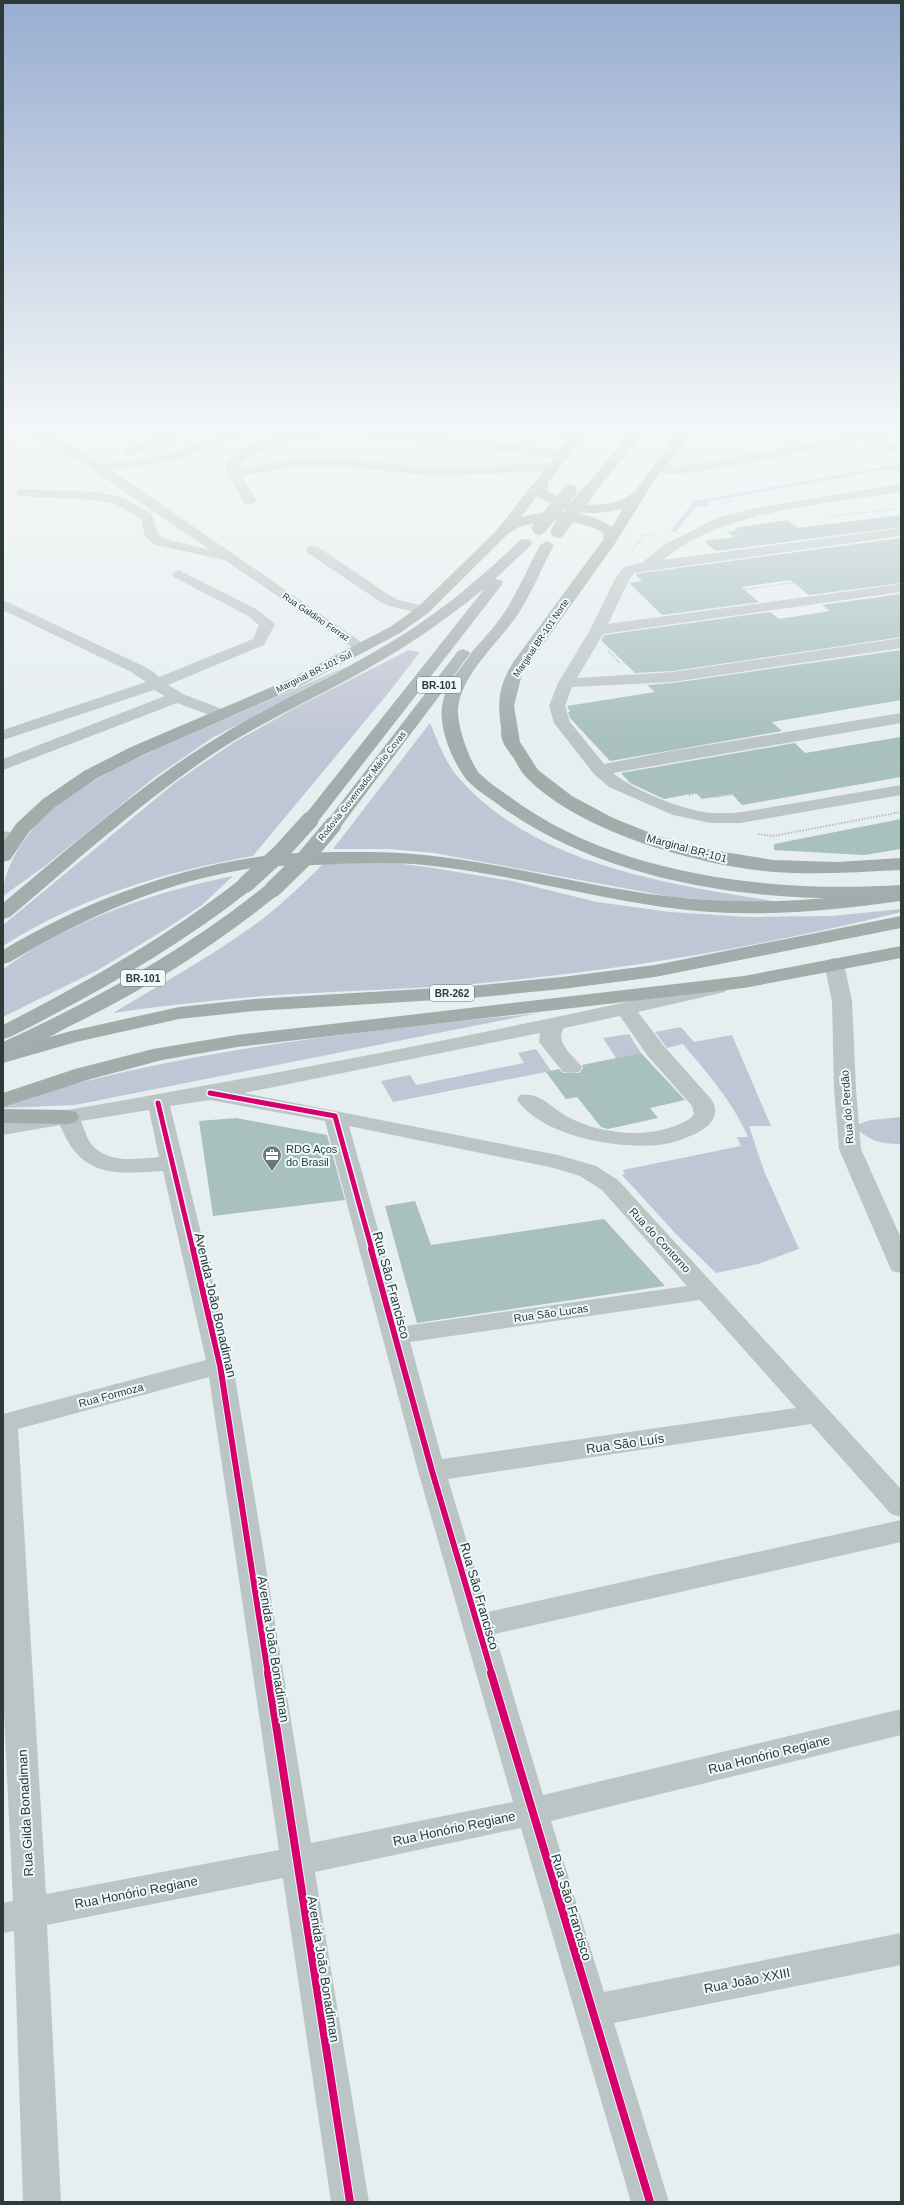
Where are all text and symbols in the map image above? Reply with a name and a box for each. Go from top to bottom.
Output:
street label: Rua Galdino Ferraz [281,591,352,643]
street label: Marginal BR-101 Norte [511,597,571,679]
street label: Marginal BR-101 Sul [274,649,354,695]
road number: BR-101 [417,677,461,693]
street label: Rodovia Governador Mário Covas [316,729,408,843]
street label: Marginal BR-101 [646,832,728,864]
road number: BR-101 [121,970,165,986]
road number: BR-262 [430,985,474,1001]
street label: Rua do Perdão [838,1070,856,1144]
place label: RDG Aços do Brasil [286,1143,338,1168]
office icon: RDG Aços do Brasil [261,1144,283,1172]
street label: Rua do Contorno [627,1205,693,1275]
street label: Rua São Francisco [370,1230,413,1340]
street label: Avenida João Bonadiman [192,1231,239,1379]
street label: Rua São Lucas [513,1302,590,1324]
street label: Rua Formoza [77,1380,146,1409]
street label: Rua São Luís [585,1431,666,1456]
street label: Rua São Francisco [457,1541,502,1651]
street label: Avenida João Bonadiman [255,1575,292,1723]
street label: Rua Honório Regiane [707,1732,832,1777]
street label: Rua Gilda Bonadiman [15,1749,36,1877]
street label: Rua Honório Regiane [391,1808,517,1849]
street label: Rua São Francisco [548,1852,595,1962]
street label: Rua Honório Regiane [73,1873,199,1912]
street label: Avenida João Bonadiman [305,1895,342,2043]
street label: Rua João XXIII [703,1965,791,1996]

